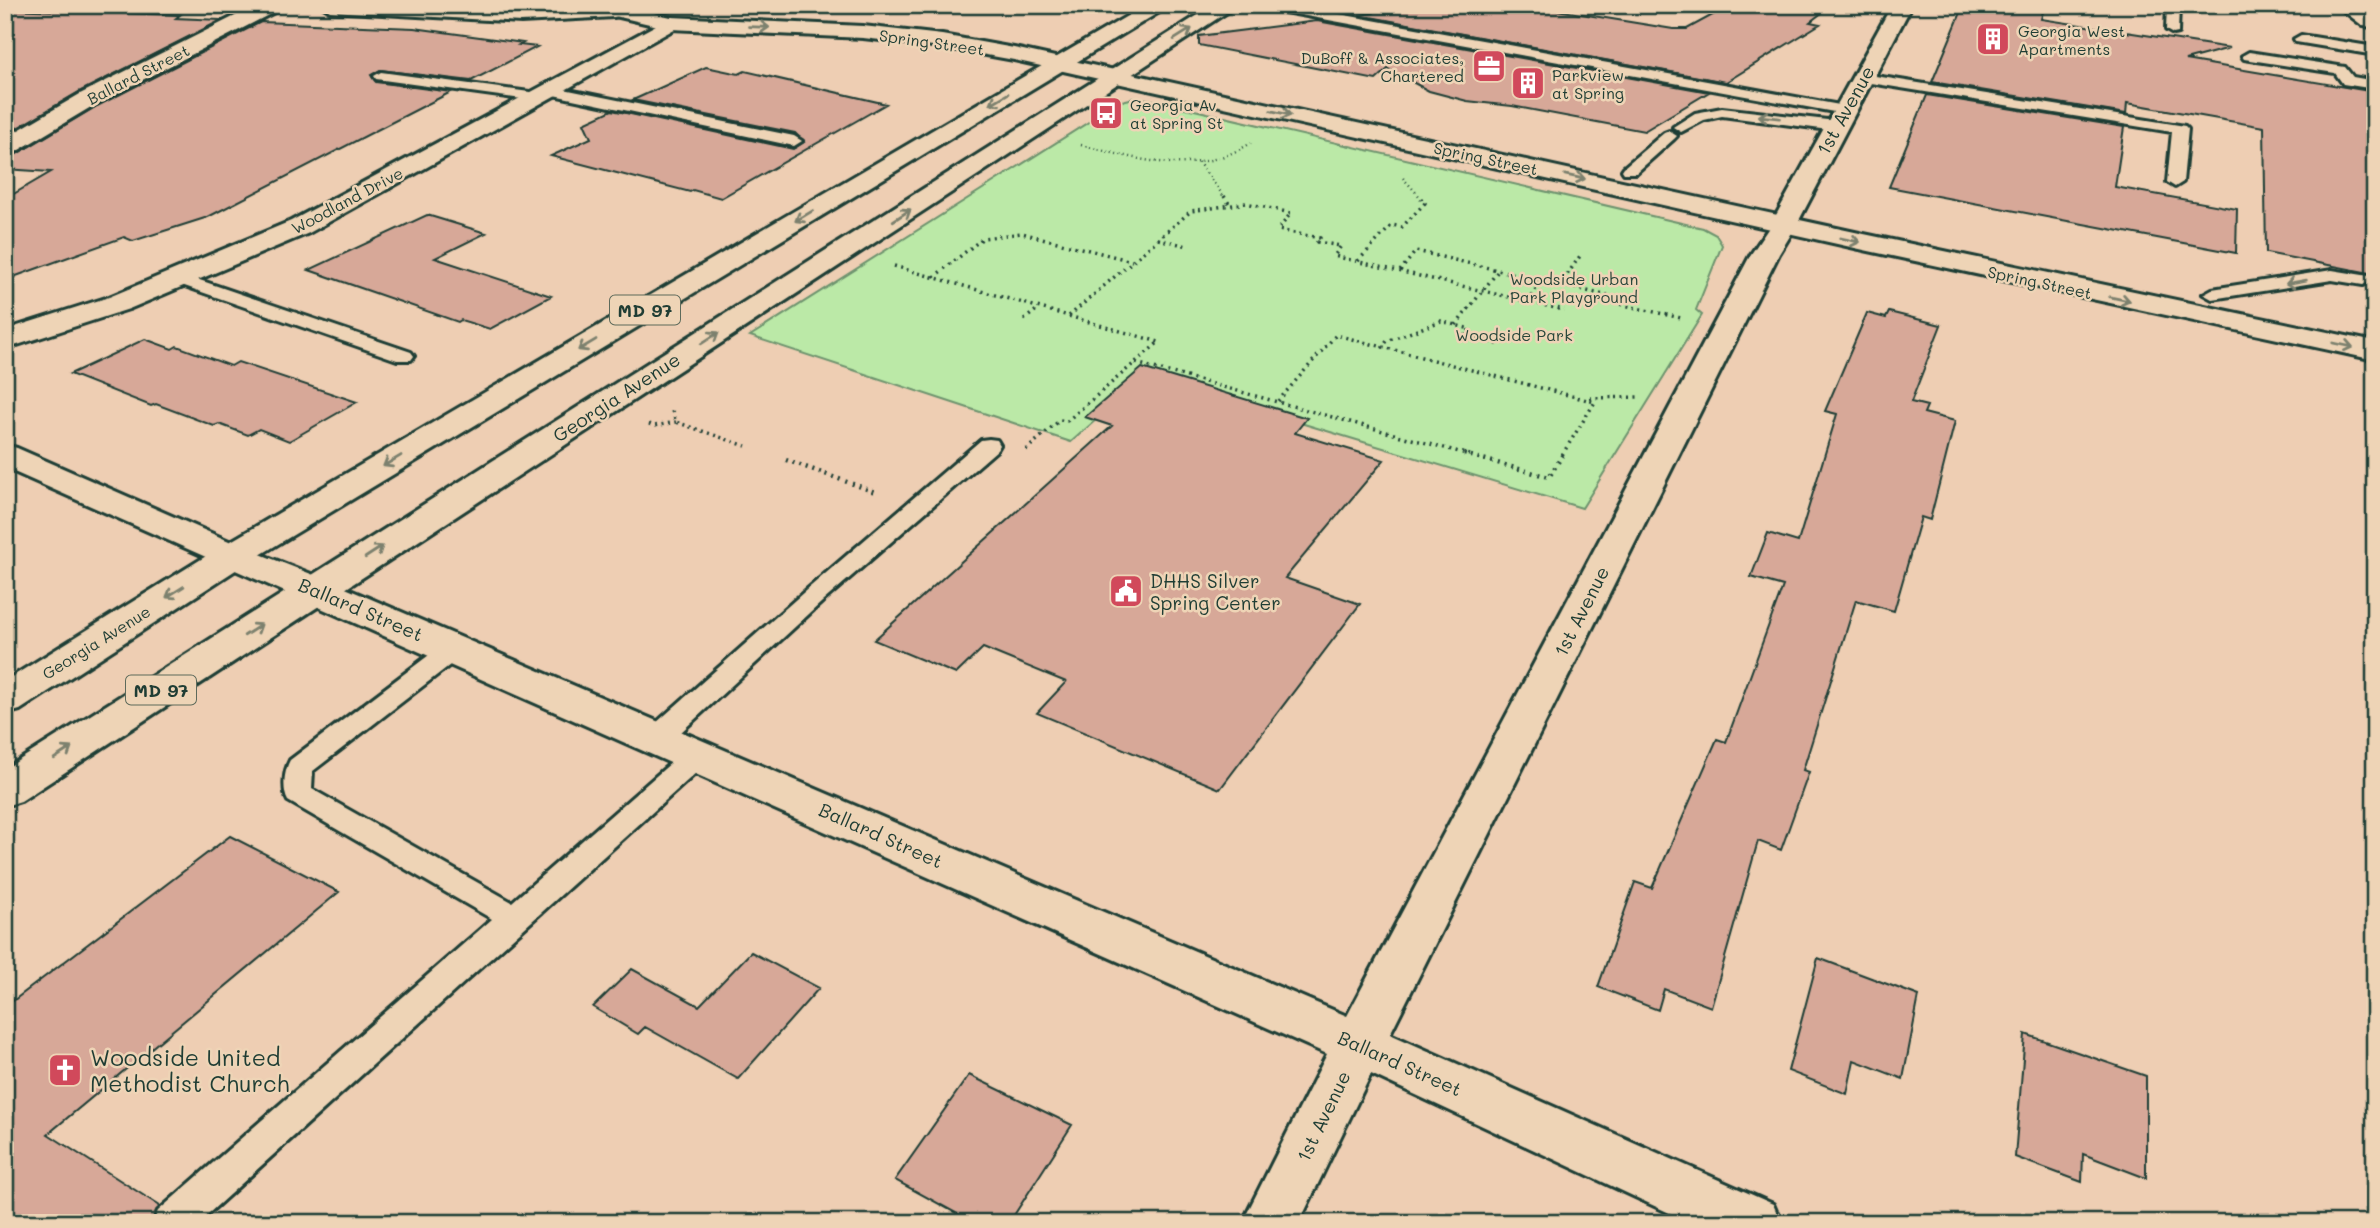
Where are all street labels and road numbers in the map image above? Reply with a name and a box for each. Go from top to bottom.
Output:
street label: Spring Street [878,24,986,60]
street label: Ballard Street [83,39,193,109]
street label: 1st Avenue [1810,61,1880,159]
street label: Spring Street [1432,137,1540,179]
street label: Woodland Drive [288,162,406,238]
street label: Spring Street [1986,261,2094,303]
road number: MD 97 [610,296,680,324]
street label: Georgia Avenue [547,346,685,448]
street label: 1st Avenue [1548,562,1614,660]
street label: Ballard Street [295,571,427,647]
street label: Georgia Avenue [38,600,154,684]
road number: MD 97 [126,676,196,704]
street label: Ballard Street [815,797,947,873]
street label: Ballard Street [1334,1025,1466,1101]
street label: 1st Avenue [1290,1067,1356,1165]

